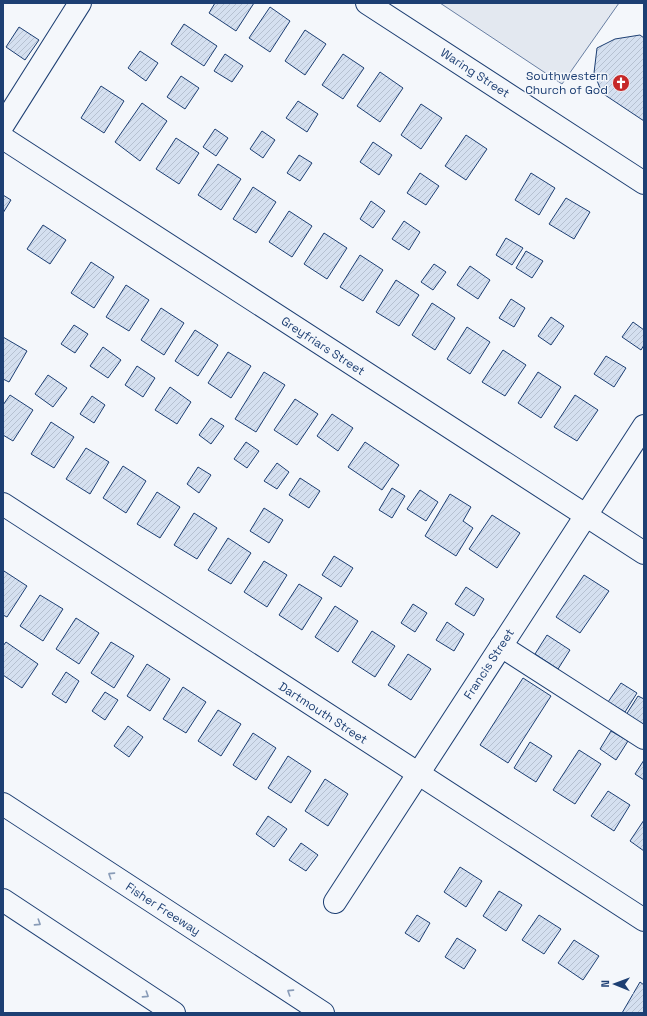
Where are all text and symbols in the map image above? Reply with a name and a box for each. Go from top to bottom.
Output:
street label: Waring Street [437,45,513,101]
place label: Southwestern Church of God [525,68,608,98]
church icon: Southwestern Church of God [611,73,631,93]
street label: Greyfriars Street [278,313,368,379]
street label: Francis Street [460,626,518,702]
street label: Dartmouth Street [276,678,370,748]
one-way arrow [108,872,115,880]
street label: Fisher Freeway [122,879,204,939]
one-way arrow [34,919,41,926]
north arrow [595,964,635,1004]
text: N [598,980,612,988]
one-way arrow [287,989,294,997]
one-way arrow [142,990,149,997]

